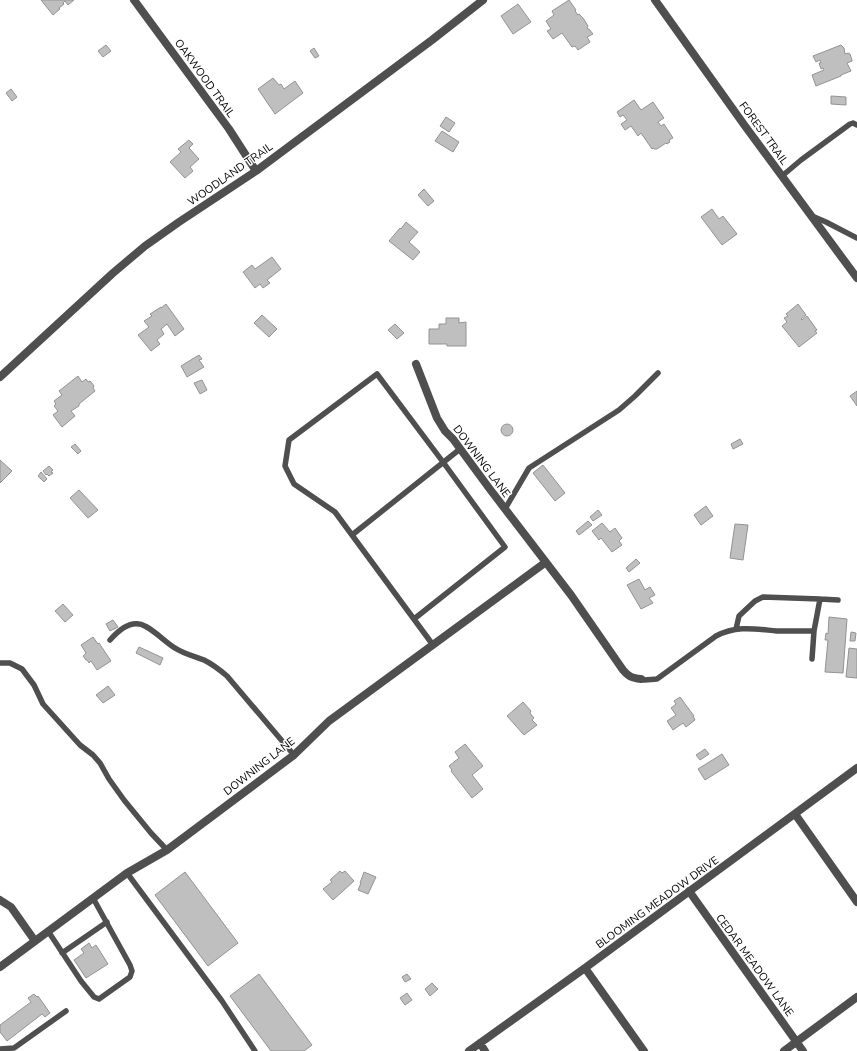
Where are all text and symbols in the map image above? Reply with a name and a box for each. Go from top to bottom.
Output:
street label: OAKWOOD TRAIL [171,36,238,121]
street label: FOREST TRAIL [736,99,792,168]
street label: WOODLAND TRAIL [185,139,276,209]
street label: DOWNING LANE [450,422,514,500]
street label: DOWNING LANE [221,734,298,799]
street label: BLOOMING MEADOW DRIVE [593,853,722,952]
street label: CEDAR MEADOW LANE [712,911,797,1020]

